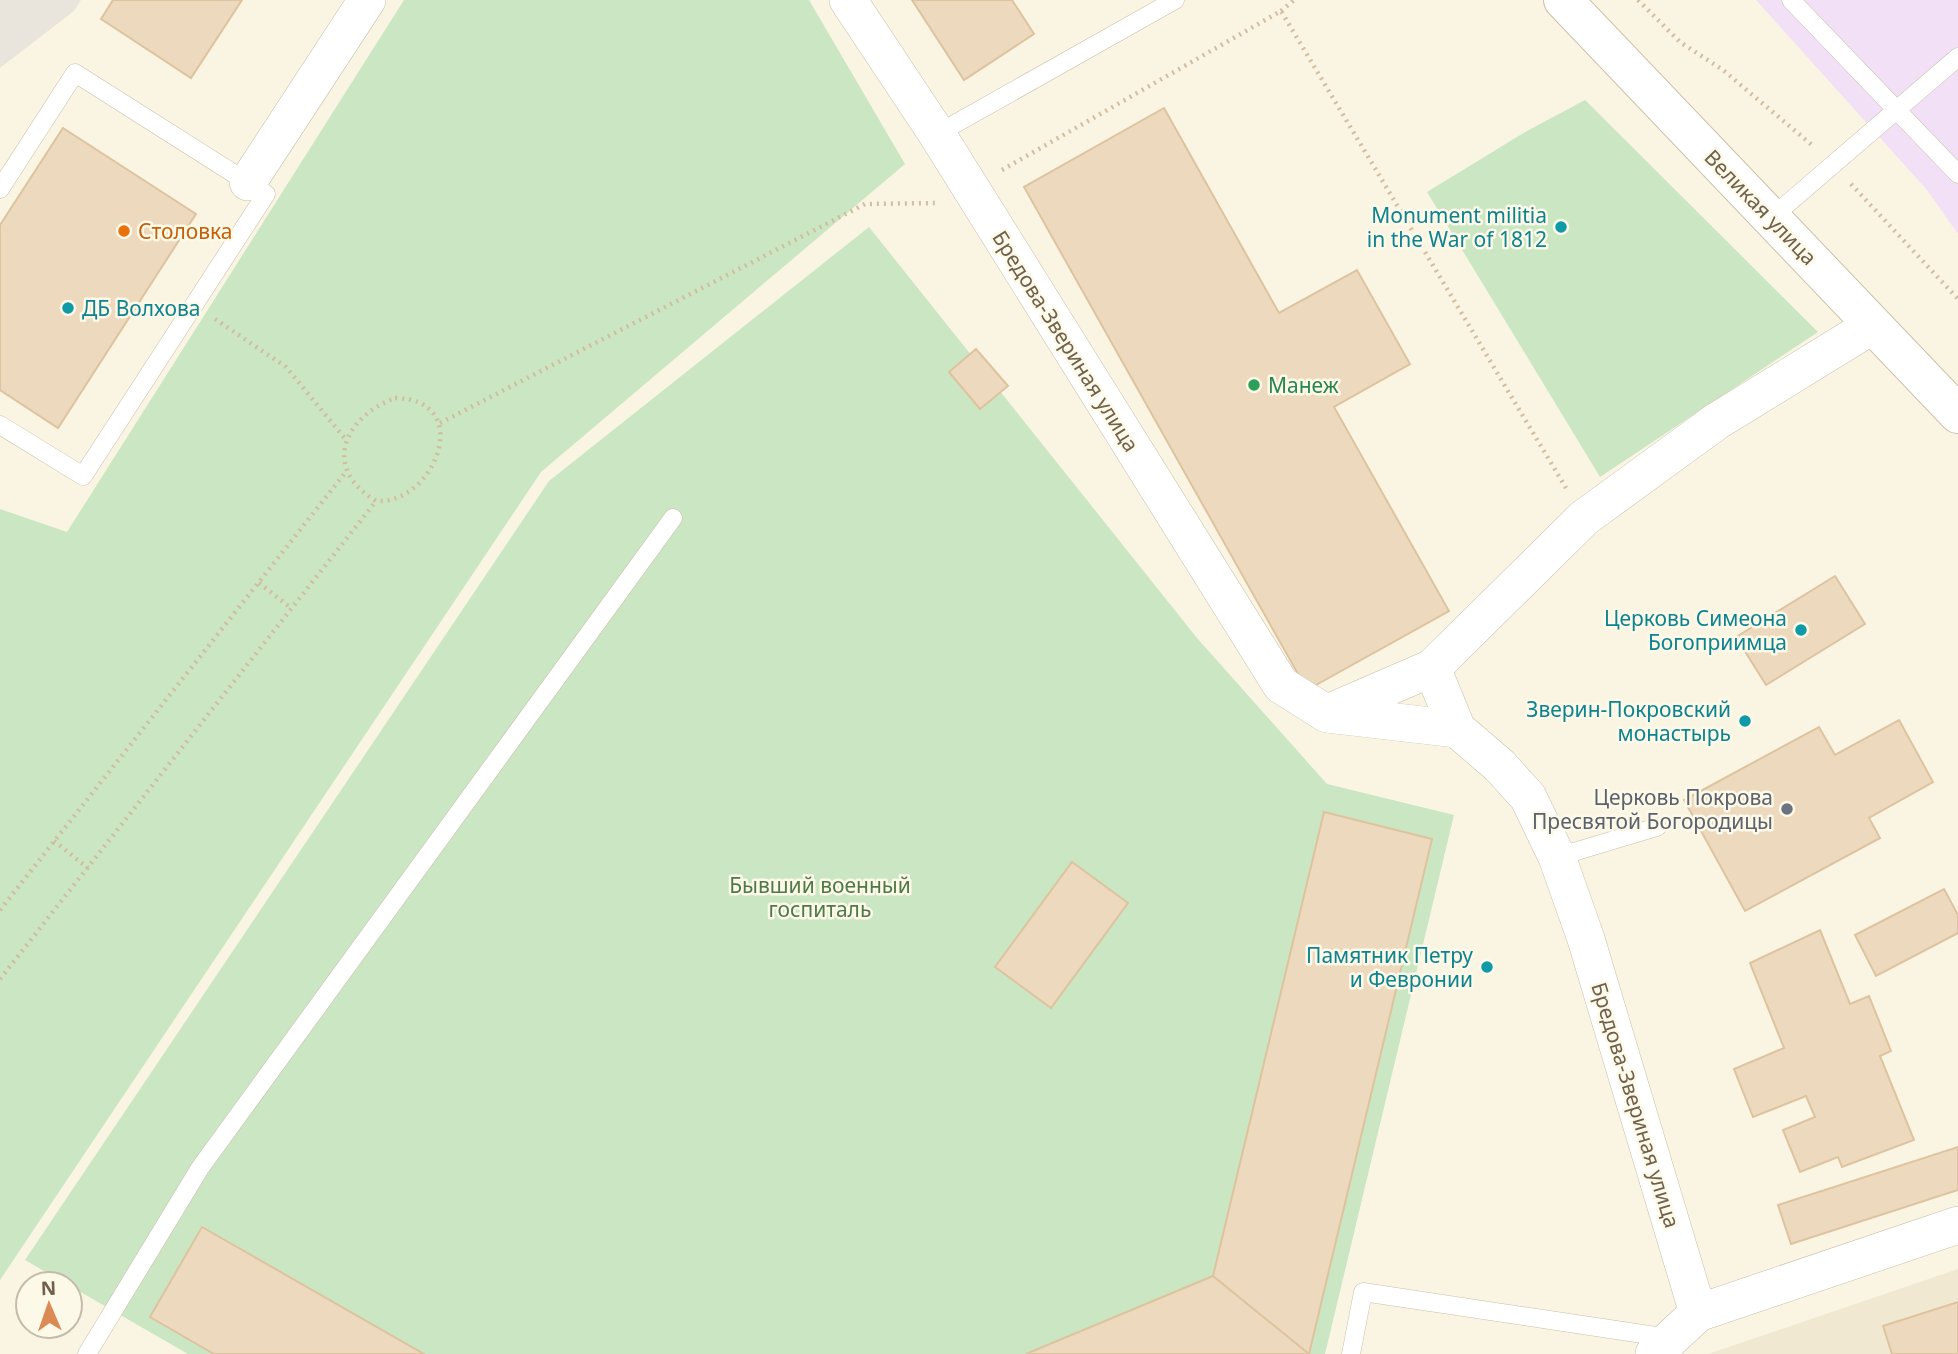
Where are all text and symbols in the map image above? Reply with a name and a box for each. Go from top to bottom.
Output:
street label: Великая улица [1699,143,1823,271]
place label: Monument militia in the War of 1812 [1367,201,1547,253]
place label: Столовка [138,217,233,245]
marker: Monument militia in the War of 1812 [1553,219,1569,235]
marker: Столовка [116,223,132,239]
street label: Бредова-Звериная улица [986,225,1146,457]
place label: ДБ Волхова [82,294,200,322]
marker: ДБ Волхова [60,300,76,316]
place label: Манеж [1268,371,1339,399]
marker: Манеж [1246,377,1262,393]
place label: Церковь Симеона Богоприимца [1604,604,1787,656]
marker: Церковь Симеона Богоприимца [1793,622,1809,638]
place label: Зверин-Покровский монастырь [1526,695,1731,747]
marker: Зверин-Покровский монастырь [1737,713,1753,729]
place label: Церковь Покрова Пресвятой Богородицы [1532,783,1773,835]
marker: Церковь Покрова Пресвятой Богородицы [1779,801,1795,817]
park label: Бывший военный госпиталь [729,871,911,923]
place label: Памятник Петру и Февронии [1306,941,1473,993]
marker: Памятник Петру и Февронии [1479,959,1495,975]
street label: Бредова-Звериная улица [1585,979,1687,1231]
north arrow [14,1270,84,1340]
text: N [40,1275,57,1301]

